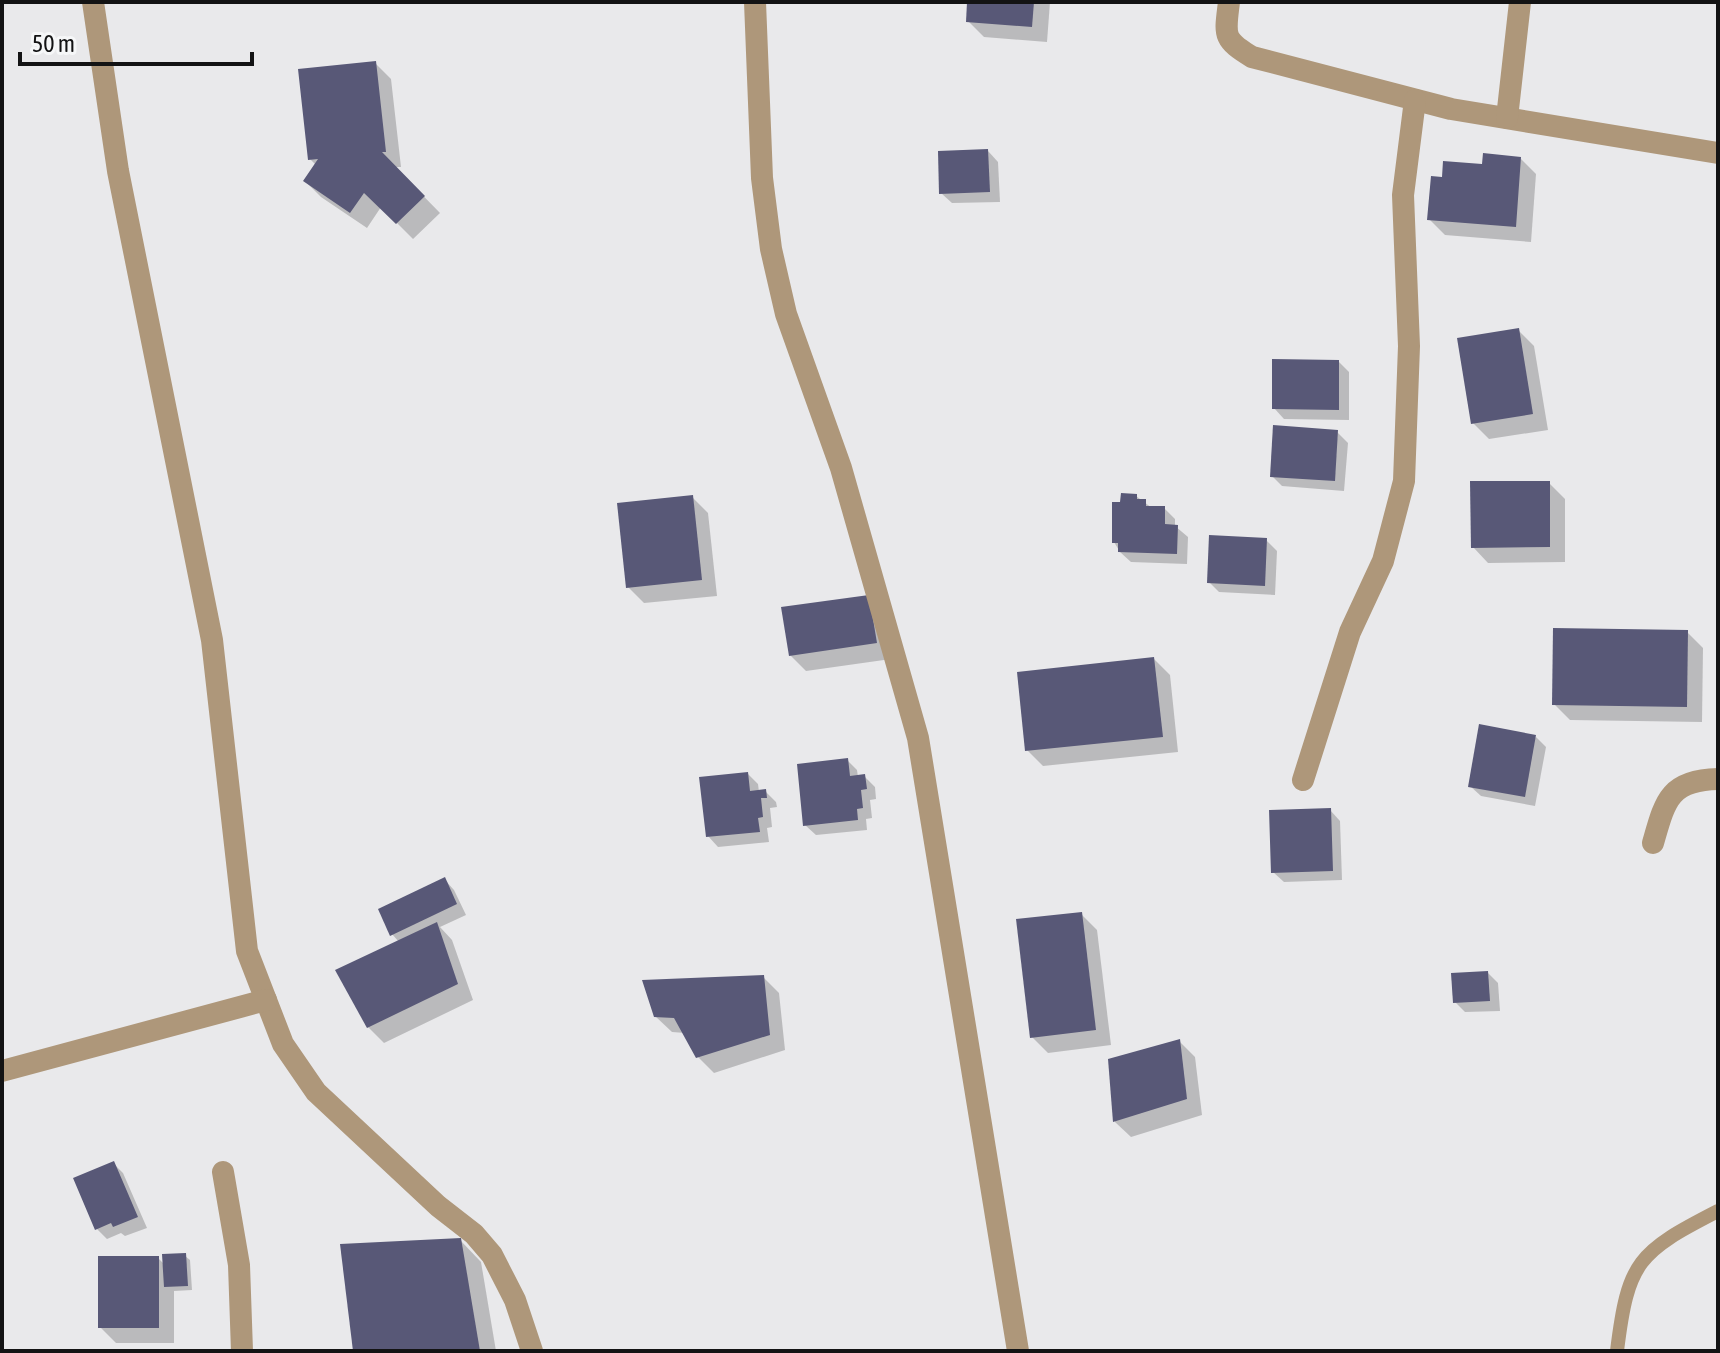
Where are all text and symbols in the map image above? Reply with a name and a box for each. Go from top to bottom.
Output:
scale bar [20,16,252,66]
text: 50 m [32,30,75,57]

